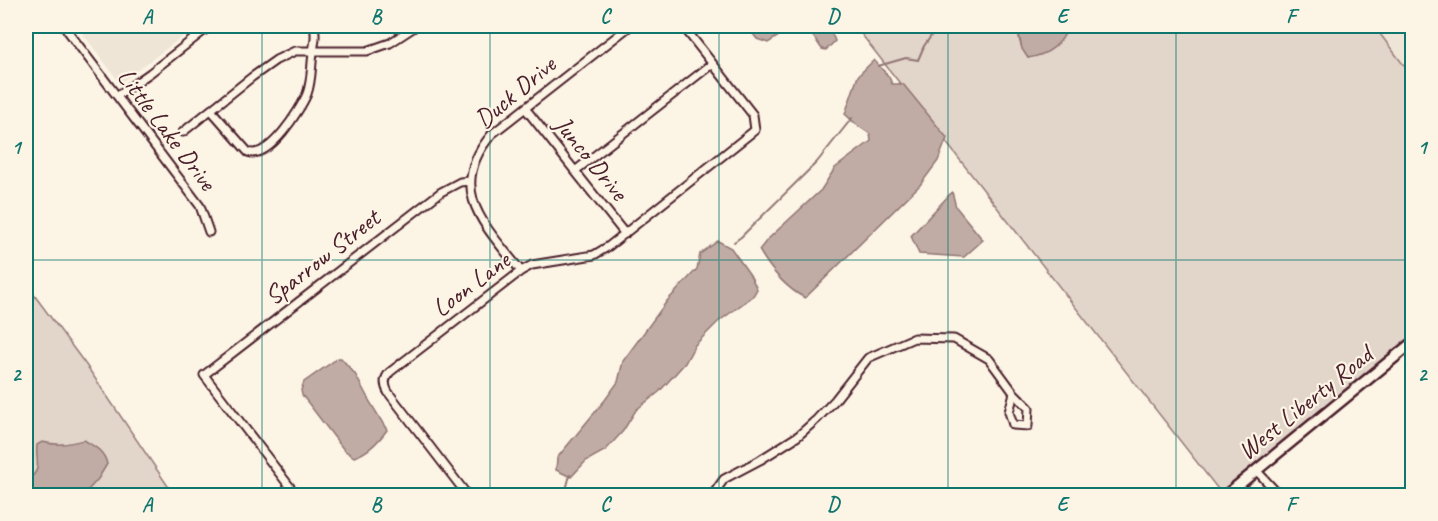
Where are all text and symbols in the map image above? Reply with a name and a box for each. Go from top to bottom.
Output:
text: A [142,4,154,29]
text: B [371,4,383,29]
text: C [600,4,612,29]
text: D [827,4,841,29]
text: E [1057,4,1071,29]
text: F [1286,4,1300,29]
street label: Duck Drive [468,48,564,135]
street label: Little Lake Drive [110,61,225,198]
street label: Junco Drive [546,107,637,209]
text: 1 [12,135,23,160]
text: 1 [1418,135,1429,160]
street label: Sparrow Street [258,200,388,312]
street label: Loon Lane [425,242,519,324]
street label: West Liberty Road [1231,336,1382,467]
text: 2 [12,362,23,387]
text: 2 [1418,362,1429,387]
text: A [142,492,154,517]
text: B [371,492,383,517]
text: C [600,492,612,517]
text: D [827,492,841,517]
text: E [1057,492,1071,517]
text: F [1286,492,1300,517]

